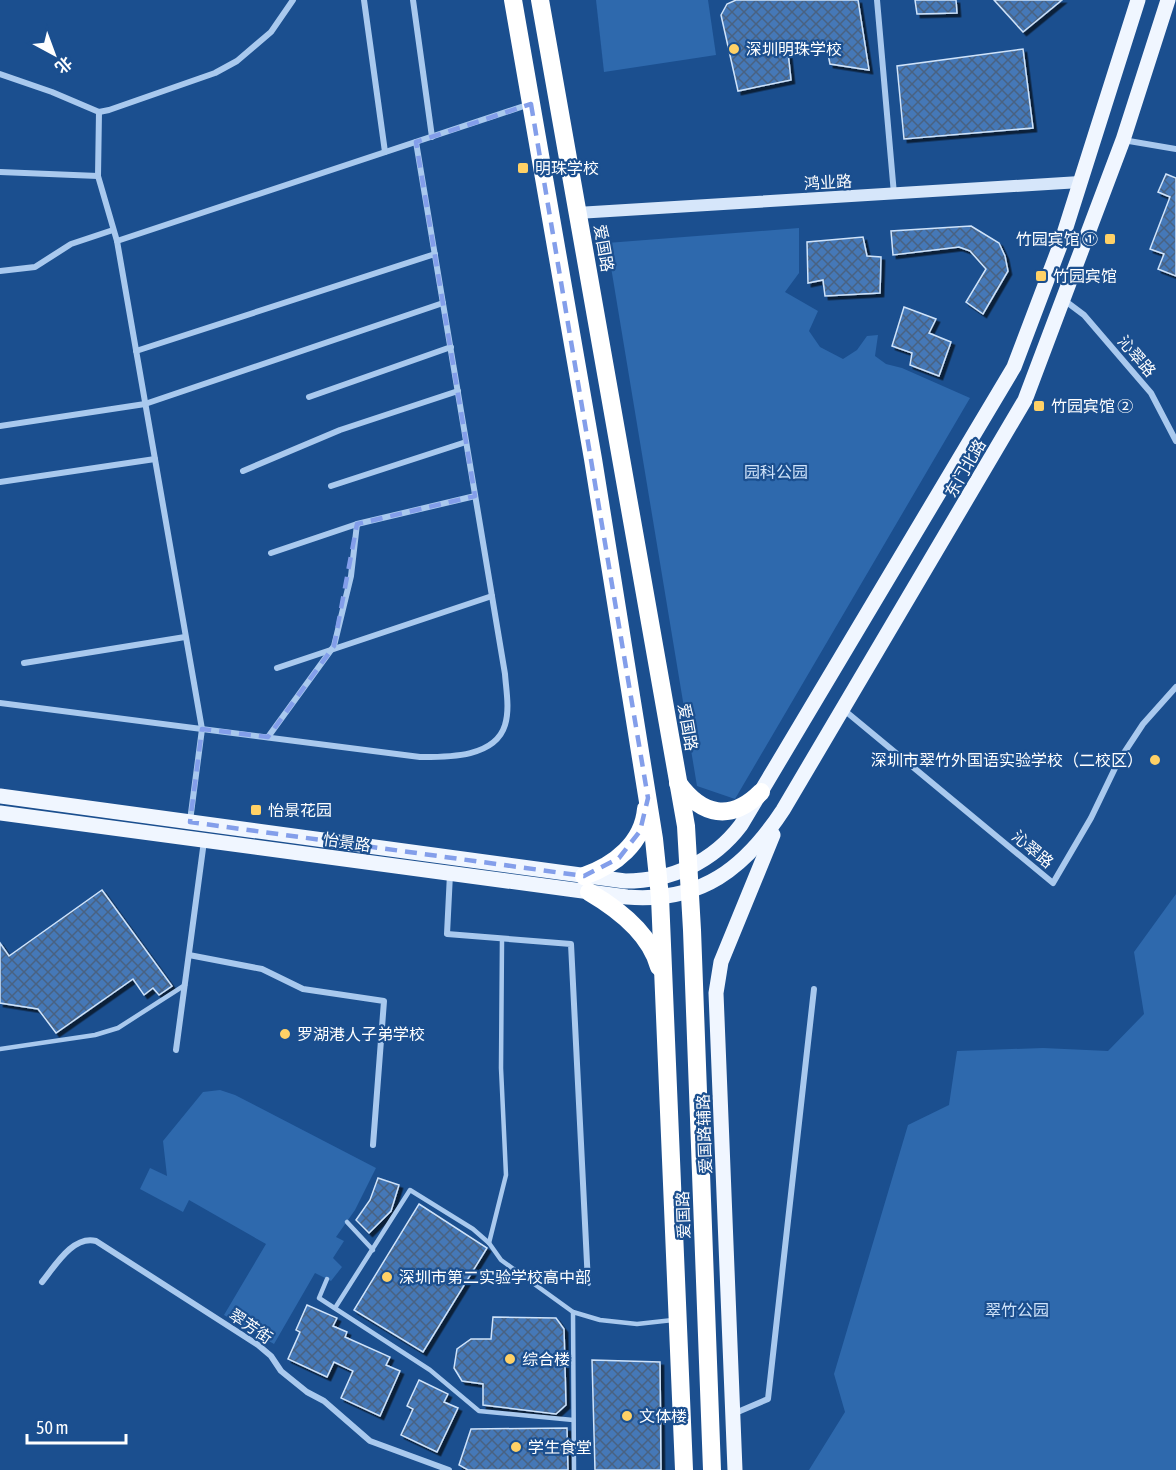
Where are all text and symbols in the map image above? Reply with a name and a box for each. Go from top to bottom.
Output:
north arrow [24,24,84,84]
place label: 深圳明珠学校 [746,40,842,58]
marker: 深圳明珠学校 [727,42,741,56]
text: 北 [52,53,76,77]
place label: 明珠学校 [535,159,599,177]
marker: 明珠学校 [516,161,530,175]
street label: 鸿业路 [804,172,852,192]
street label: 爱国路 [591,223,617,273]
place label: 竹园宾馆 ① [1016,230,1098,248]
marker: 竹园宾馆 ① [1103,232,1117,246]
place label: 竹园宾馆 [1053,267,1117,285]
marker: 竹园宾馆 [1034,269,1048,283]
street label: 沁翠路 [1114,332,1160,380]
place label: 竹园宾馆 ② [1051,397,1133,415]
marker: 竹园宾馆 ② [1032,399,1046,413]
street label: 东门北路 [941,436,989,500]
park label: 园科公园 [744,463,808,481]
street label: 爱国路 [675,702,701,752]
place label: 深圳市翠竹外国语实验学校（二校区） [871,751,1143,769]
marker: 深圳市翠竹外国语实验学校（二校区） [1148,753,1162,767]
place label: 怡景花园 [268,801,332,819]
marker: 怡景花园 [249,803,263,817]
street label: 沁翠路 [1009,827,1057,871]
street label: 怡景路 [322,830,372,854]
place label: 罗湖港人子弟学校 [297,1025,425,1043]
marker: 罗湖港人子弟学校 [278,1027,292,1041]
street label: 爱国路辅路 [694,1094,714,1174]
street label: 爱国路 [673,1191,693,1239]
place label: 深圳市第二实验学校高中部 [399,1268,591,1286]
marker: 深圳市第二实验学校高中部 [380,1270,394,1284]
park label: 翠竹公园 [985,1301,1049,1319]
street label: 翠芳街 [226,1305,276,1347]
place label: 综合楼 [522,1350,570,1368]
marker: 综合楼 [503,1352,517,1366]
scale bar [27,1407,126,1445]
place label: 文体楼 [639,1407,687,1425]
marker: 文体楼 [620,1409,634,1423]
text: 50 m [36,1417,68,1438]
place label: 学生食堂 [528,1438,592,1456]
marker: 学生食堂 [509,1440,523,1454]

